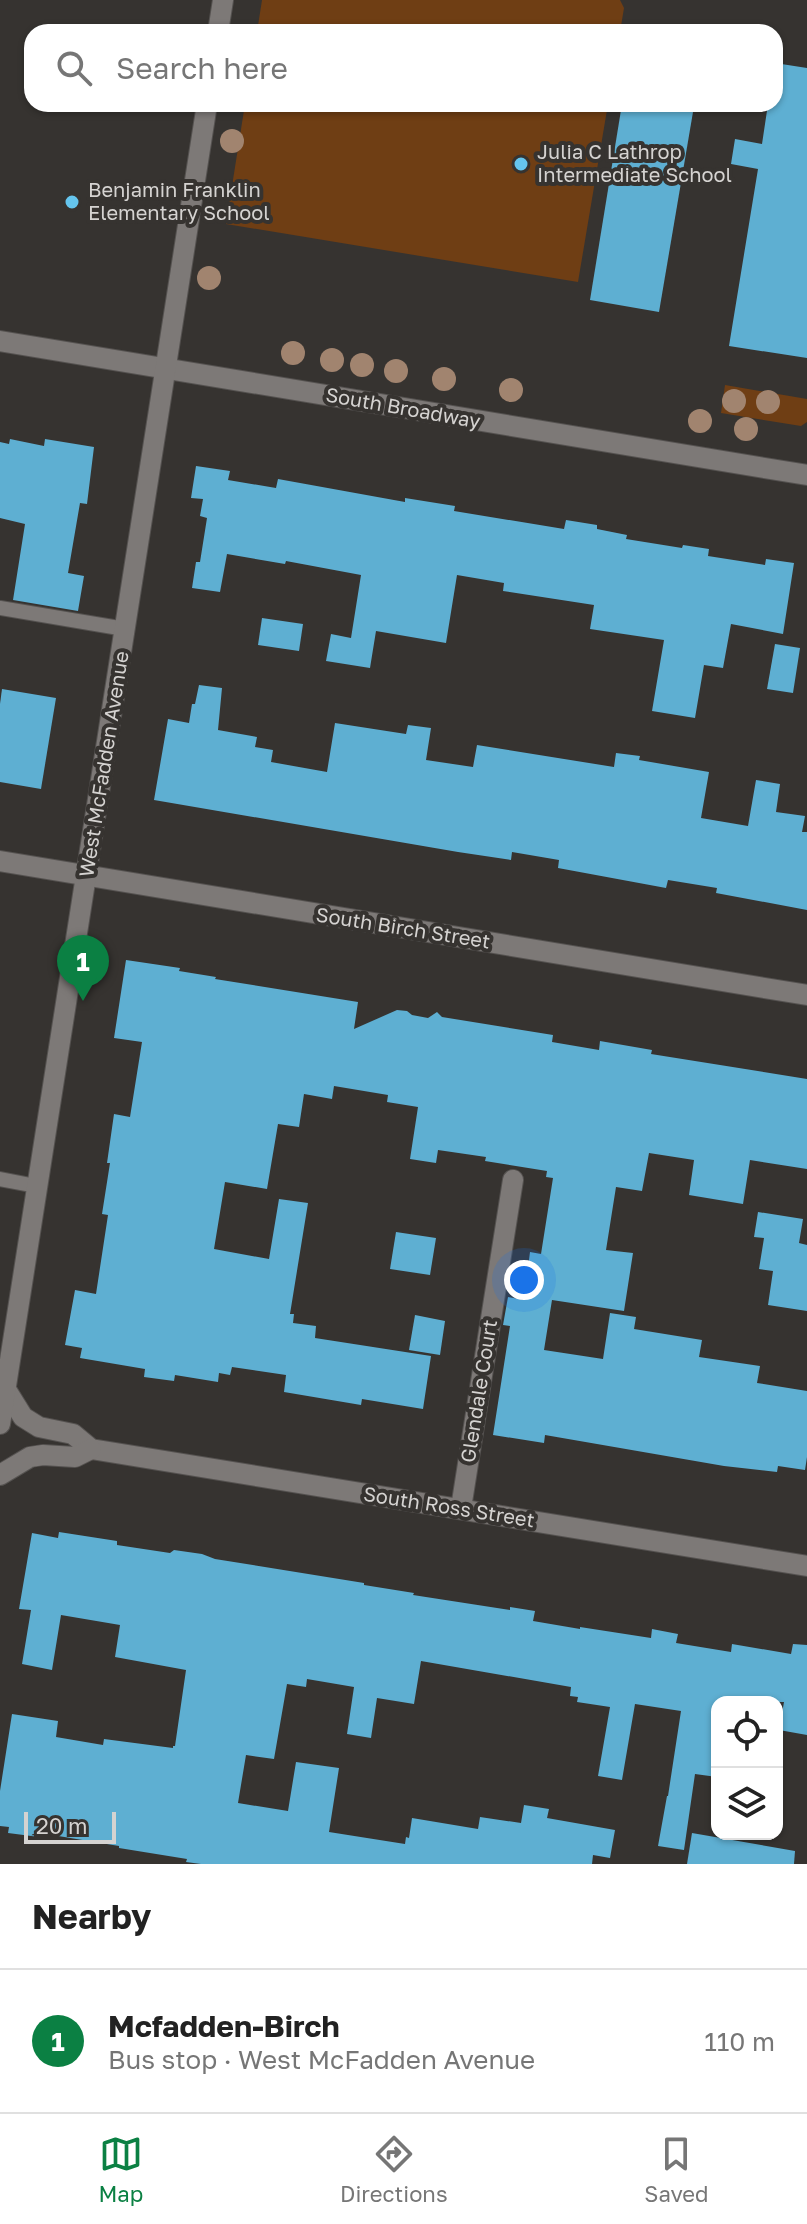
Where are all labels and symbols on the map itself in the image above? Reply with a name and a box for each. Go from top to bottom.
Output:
place label: Julia C Lathrop Intermediate School [537,139,732,186]
marker: Julia C Lathrop Intermediate School [512,155,530,173]
place label: Benjamin Franklin Elementary School [88,177,270,224]
marker: Benjamin Franklin Elementary School [63,193,81,211]
street label: South Broadway [324,382,482,432]
street label: West McFadden Avenue [73,649,133,879]
street label: South Birch Street [314,901,492,953]
pin: 1 [57,935,109,1001]
your location [504,1260,544,1300]
street label: Glendale Court [455,1318,501,1464]
street label: South Ross Street [362,1481,536,1531]
scale bar [24,1808,116,1844]

